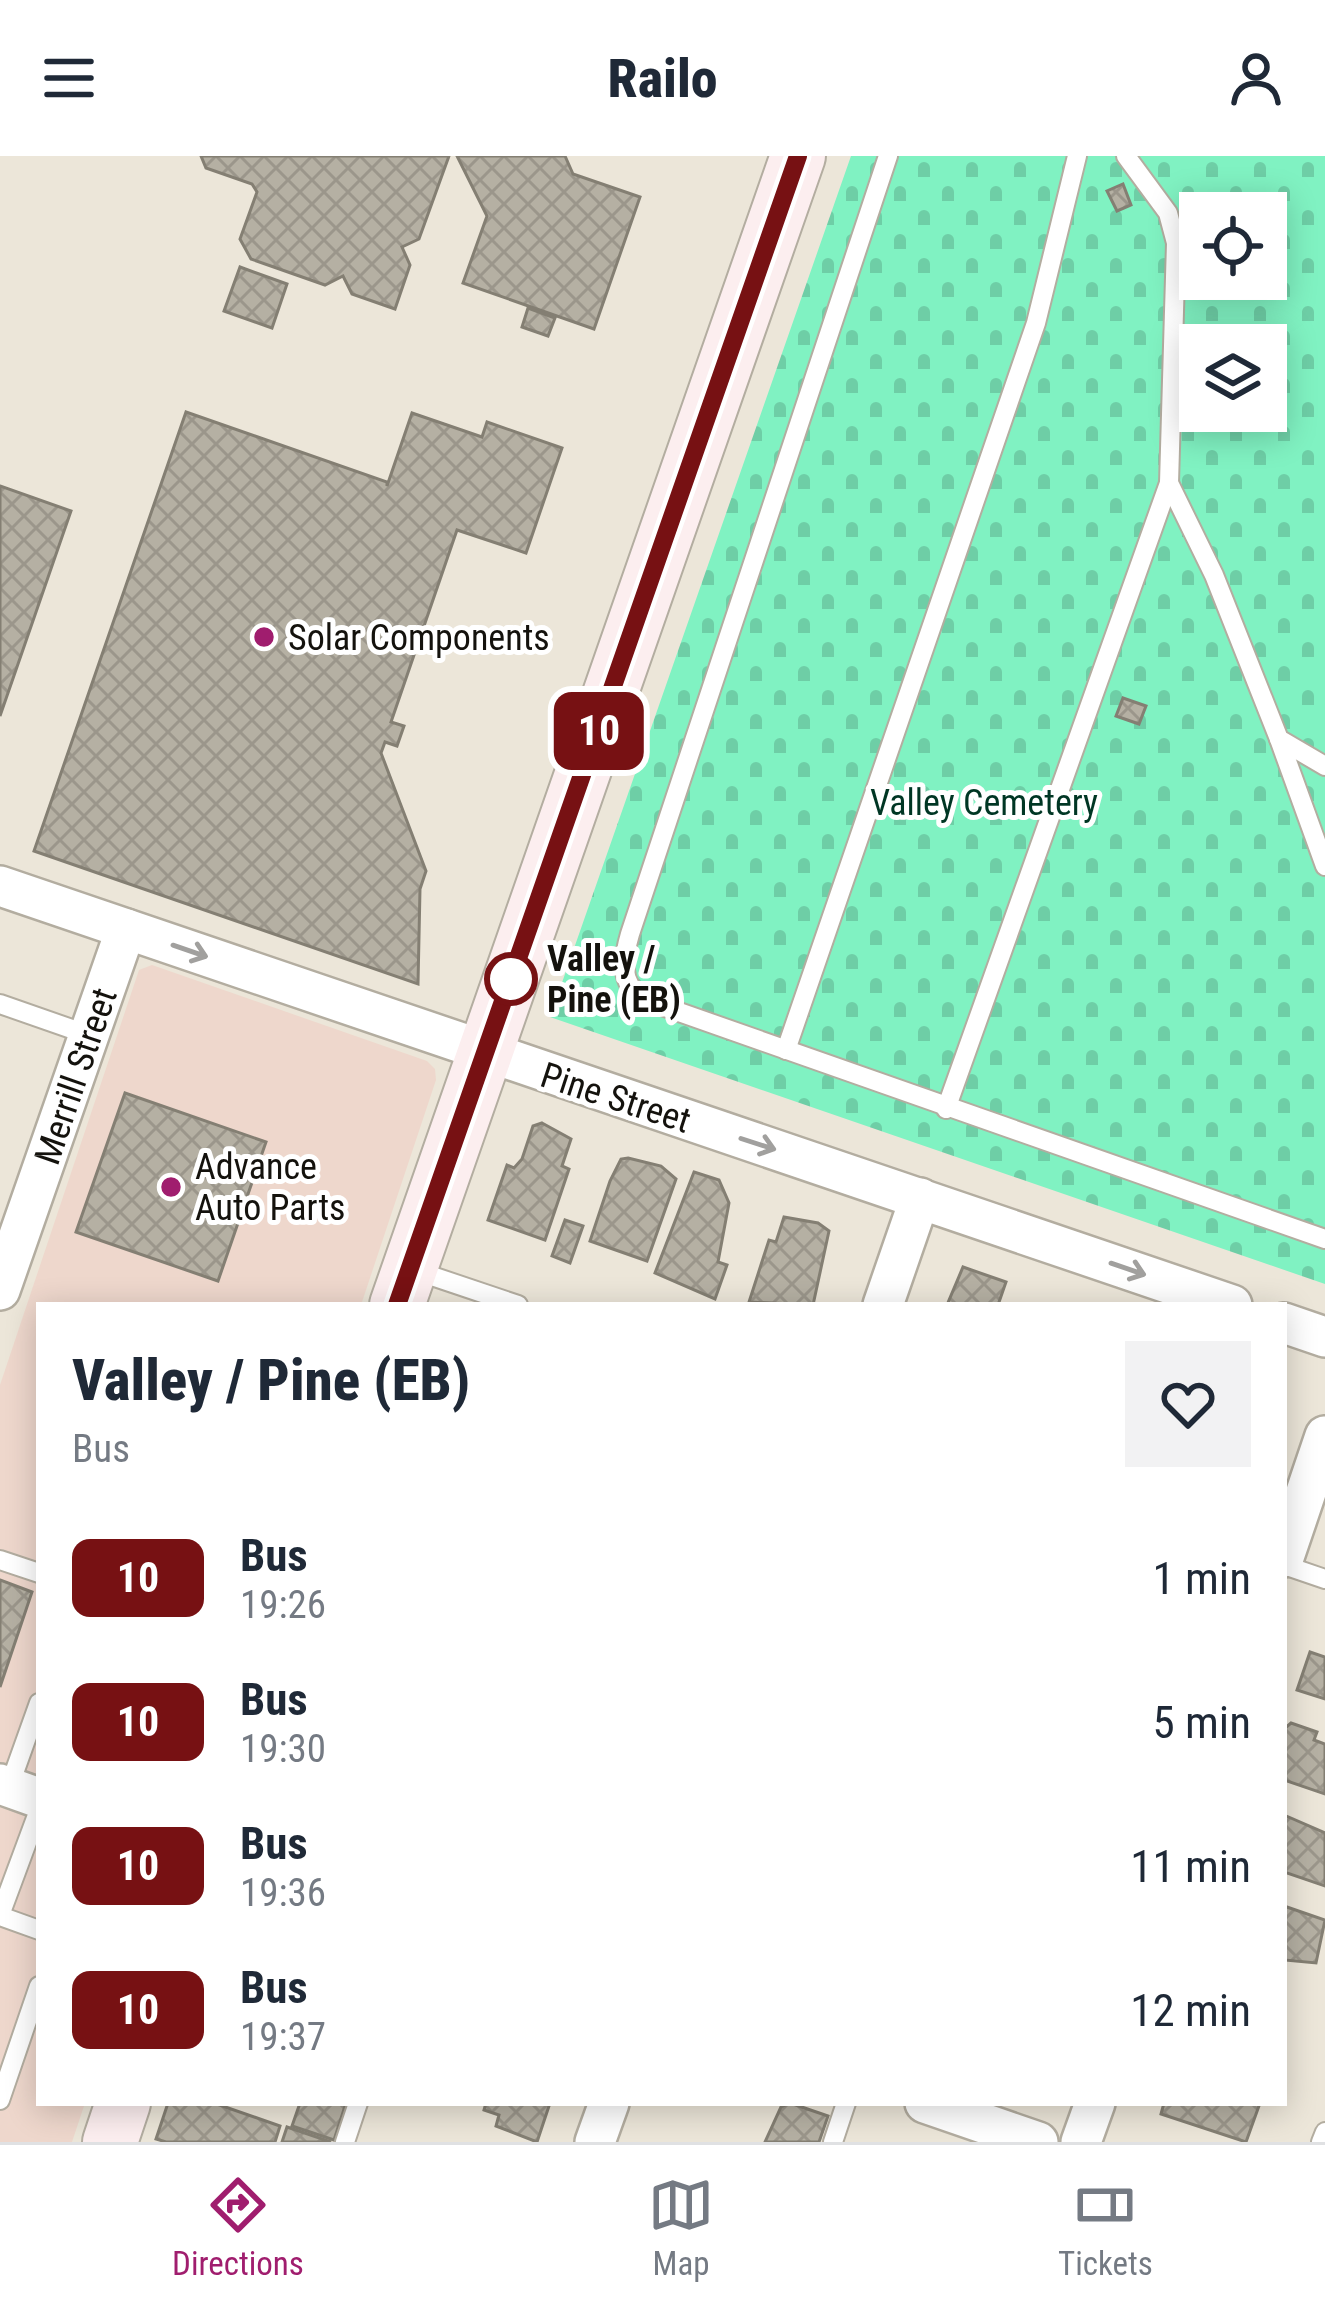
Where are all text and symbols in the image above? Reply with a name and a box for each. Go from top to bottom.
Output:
icon: menu [36,45,102,111]
icon: person [1223,45,1289,111]
text: Railo [607,47,718,110]
map controls [1179,192,1287,432]
button: locate [1179,192,1287,300]
button: layers [1179,324,1287,432]
place label: Solar Components [288,617,550,659]
marker: Solar Components [251,624,277,650]
line badge: 10 [545,692,653,770]
text: 10 [578,706,620,755]
park label: Valley Cemetery [870,782,1098,824]
place label: Valley / Pine (EB) [547,938,681,1021]
one-way arrow [171,942,208,963]
marker: Valley / Pine (EB) [486,954,536,1004]
street label: Merrill Street [26,983,126,1170]
street label: Pine Street [535,1054,696,1142]
one-way arrow [738,1135,776,1157]
place label: Advance Auto Parts [195,1146,346,1229]
marker: Advance Auto Parts [158,1174,184,1200]
one-way arrow [1108,1260,1145,1281]
button: heart [1125,1341,1251,1467]
text: Valley / Pine (EB) [72,1347,470,1414]
text: Bus [72,1426,130,1472]
text: Bus [240,1529,308,1582]
text: 1 min [1152,1552,1251,1605]
text: 10 [117,1553,159,1602]
text: 19:26 [240,1582,326,1628]
text: Bus [240,1673,308,1726]
text: 5 min [1152,1696,1251,1749]
text: 10 [117,1697,159,1746]
text: 19:30 [240,1726,326,1772]
text: Bus [240,1817,308,1870]
text: 11 min [1130,1840,1251,1893]
text: 10 [117,1841,159,1890]
text: 19:36 [240,1870,326,1916]
text: Bus [240,1961,308,2014]
text: 12 min [1130,1984,1251,2037]
text: 10 [117,1985,159,2034]
text: 19:37 [240,2014,326,2060]
tab: Directions [172,2172,304,2283]
tab: Map [648,2172,714,2283]
tab: Tickets [1058,2172,1153,2283]

